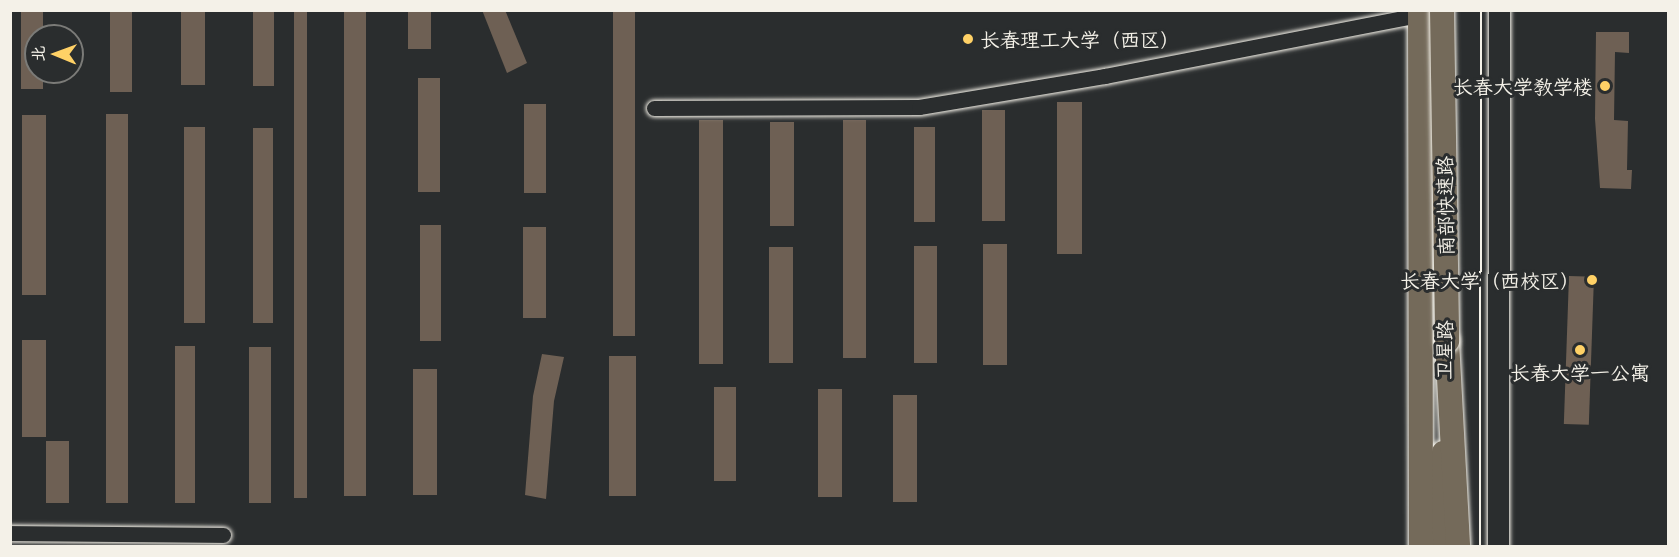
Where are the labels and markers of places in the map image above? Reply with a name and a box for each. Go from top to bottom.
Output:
place label: 长春理工大学（西区） [980,27,1180,51]
marker: 长春理工大学（西区） [961,32,975,46]
place label: 长春大学教学楼 [1453,74,1593,98]
marker: 长春大学教学楼 [1598,79,1612,93]
place label: 长春大学（西校区） [1400,268,1580,292]
marker: 长春大学（西校区） [1585,273,1599,287]
marker: 长春大学一公寓 [1573,343,1587,357]
place label: 长春大学一公寓 [1510,360,1650,384]

